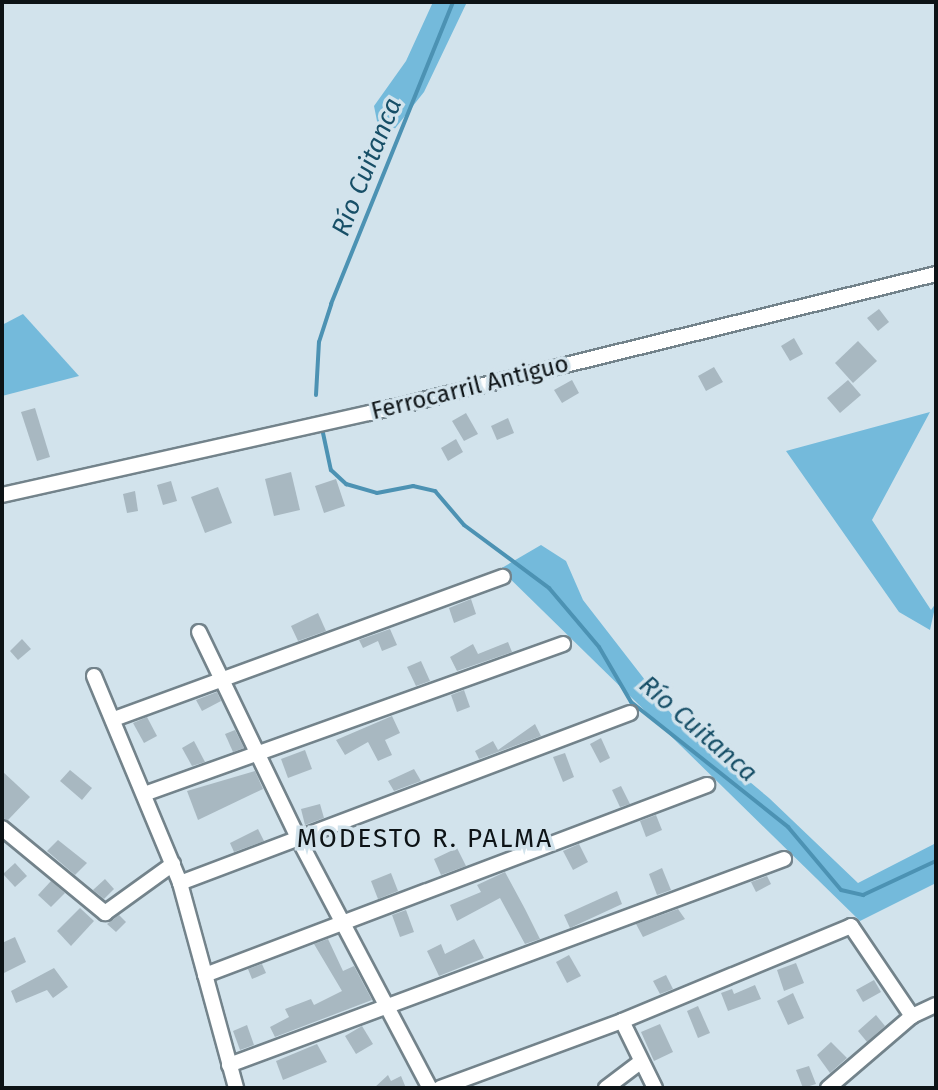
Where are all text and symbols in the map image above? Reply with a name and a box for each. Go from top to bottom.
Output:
water label: Río Cuitanca [325,94,409,240]
street label: Ferrocarril Antiguo [368,350,572,426]
water label: Río Cuitanca [633,669,763,789]
district label: MODESTO R. PALMA [297,823,553,855]

